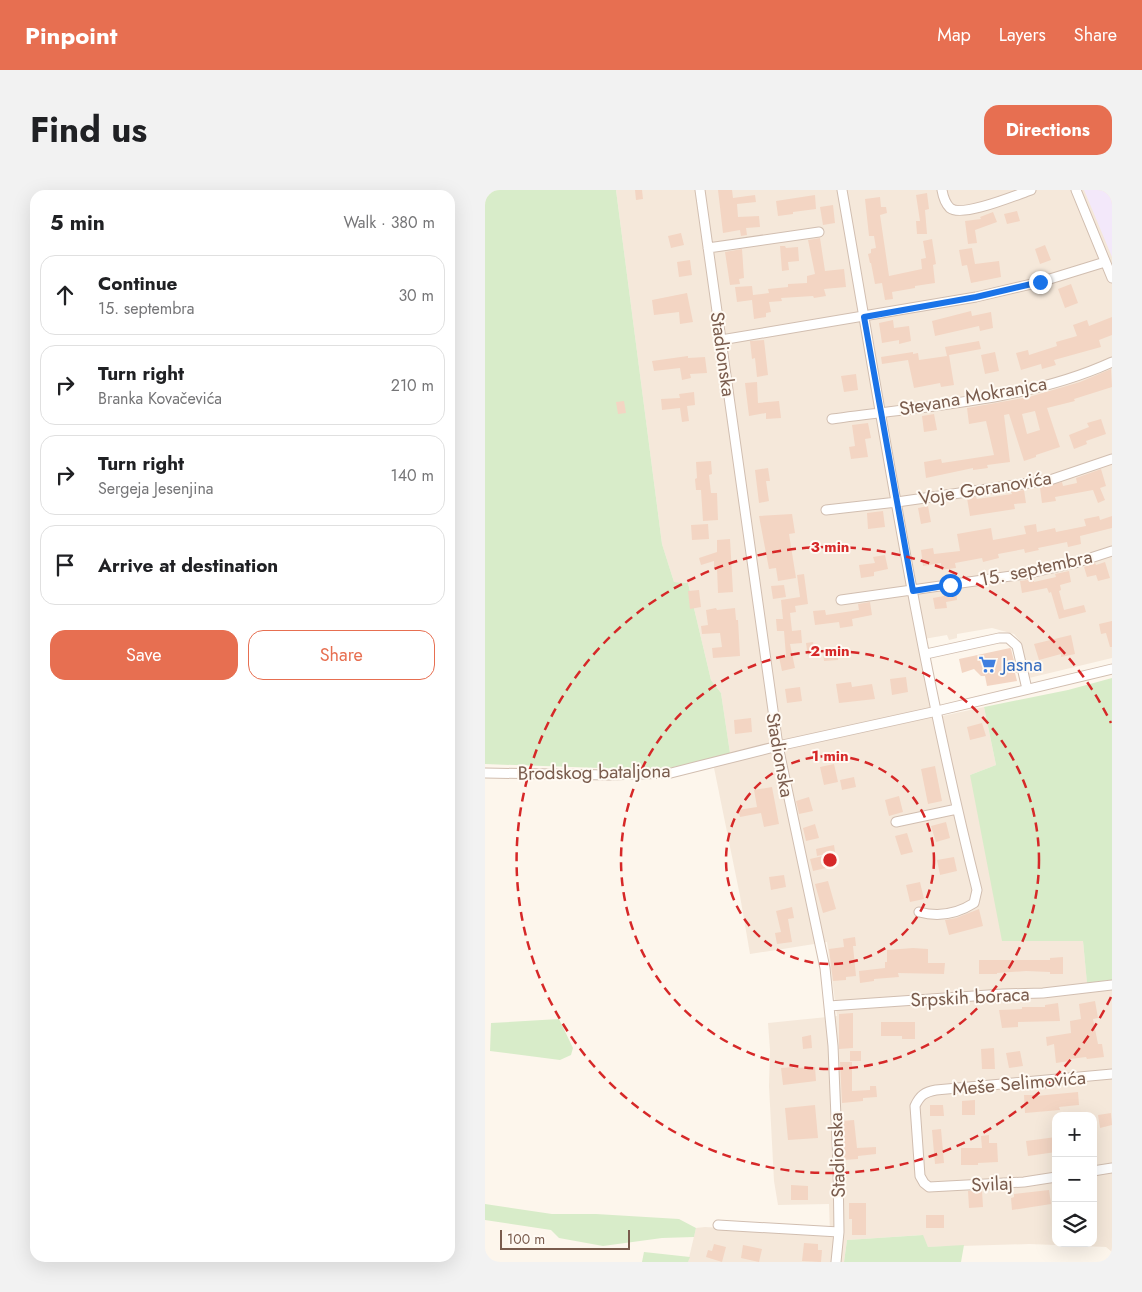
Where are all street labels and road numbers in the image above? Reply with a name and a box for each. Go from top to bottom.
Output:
street label: Stadionska [704,310,742,398]
street label: Stevana Mokranjca [897,370,1049,422]
street label: Voje Goranovića [917,464,1053,512]
street label: 15. septembra [977,543,1095,593]
street label: Stadionska [759,711,801,799]
street label: Brodskog bataljona [517,757,671,787]
street label: Srpskih boraca [910,980,1030,1014]
street label: Meše Selimovića [951,1064,1087,1102]
street label: Stadionska [822,1112,852,1198]
street label: Svilaj [970,1169,1014,1199]

